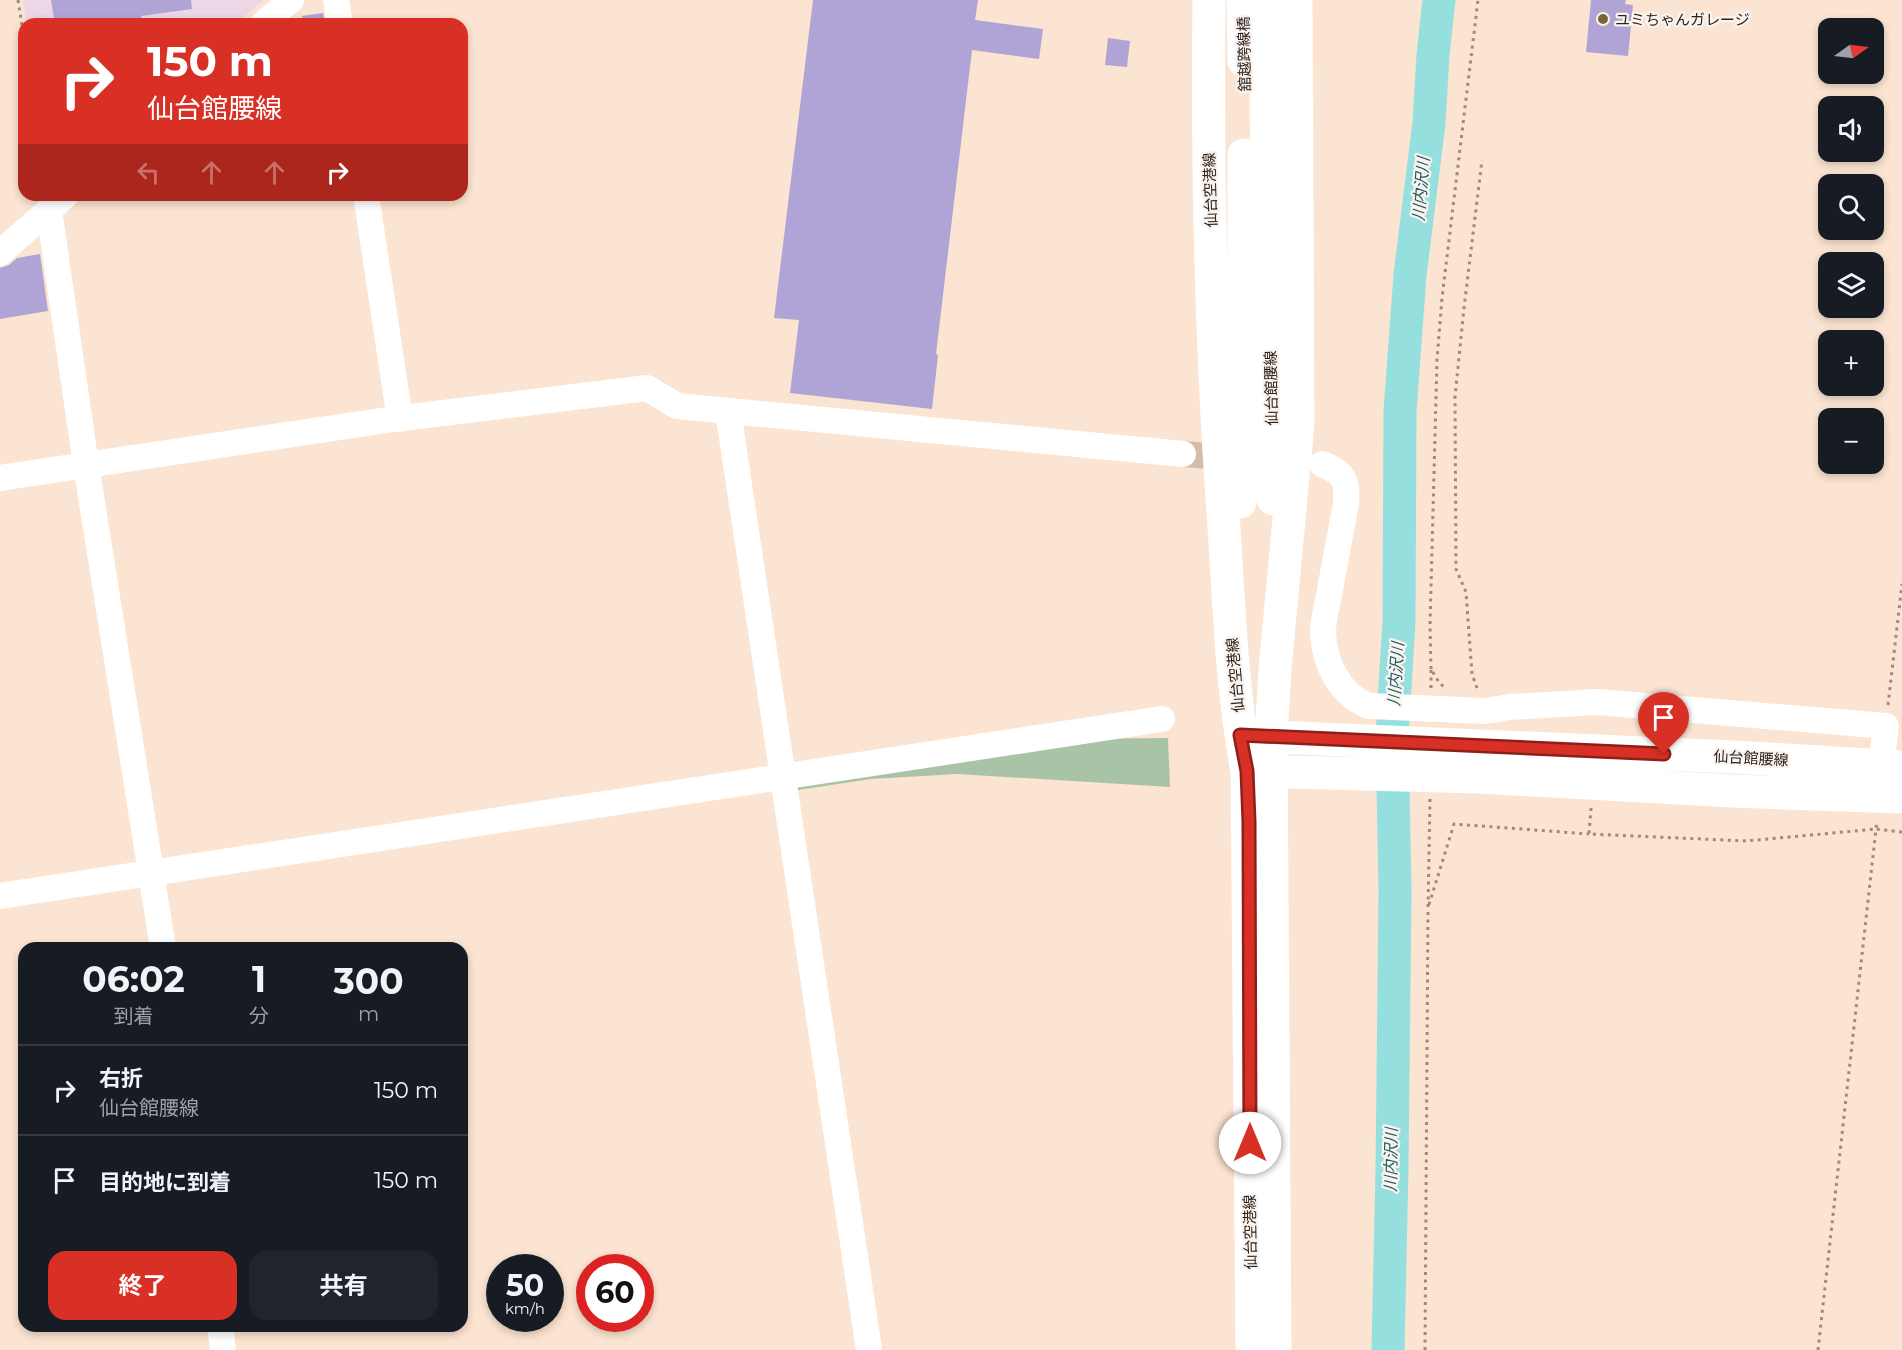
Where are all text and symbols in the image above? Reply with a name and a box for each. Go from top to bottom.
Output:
place label: ユミちゃんガレージ [1615,10,1750,29]
marker: ユミちゃんガレージ [1596,12,1610,26]
street label: 舘越跨線橋 [1234,16,1254,92]
north arrow [1818,18,1884,84]
map controls [1818,18,1884,474]
text: 150 m [147,35,273,87]
icon: right [48,42,126,120]
text: 仙台館腰線 [147,92,282,125]
button: sound [1818,96,1884,162]
street label: 仙台空港線 [1199,152,1221,228]
water label: 川内沢川 [1409,154,1433,222]
icon: left [132,156,165,189]
icon: ahead [195,156,228,189]
icon: ahead [258,156,291,189]
icon: right [321,156,354,189]
button: search [1818,174,1884,240]
button: layers [1818,252,1884,318]
button: + [1818,330,1884,396]
street label: 仙台館腰線 [1261,350,1281,426]
button: − [1818,408,1884,474]
street label: 仙台空港線 [1222,637,1248,713]
water label: 川内沢川 [1384,639,1408,707]
pin [1638,692,1689,754]
icon: arrive [1647,701,1680,734]
street label: 仙台館腰線 [1713,747,1789,769]
text: 06:02 [82,957,185,1001]
text: 1 [252,957,266,1001]
text: 300 [333,959,404,1003]
text: m [358,1002,379,1026]
text: 到着 [114,1004,154,1028]
text: 分 [249,1004,269,1028]
text: 右折 [99,1065,143,1092]
icon: right [48,1074,81,1107]
text: 150 m [374,1077,438,1104]
text: 仙台館腰線 [99,1096,199,1120]
position arrow [1218,1111,1282,1175]
water label: 川内沢川 [1381,1126,1401,1192]
icon: arrive [48,1164,81,1197]
text: 150 m [374,1167,438,1194]
text: 目的地に到着 [99,1169,231,1196]
street label: 仙台空港線 [1240,1194,1260,1270]
button: 終了 [48,1251,237,1320]
button: 共有 [249,1251,438,1320]
speed limit sign: 60 [576,1254,654,1332]
text: 50 [506,1267,544,1304]
text: km/h [505,1299,545,1318]

